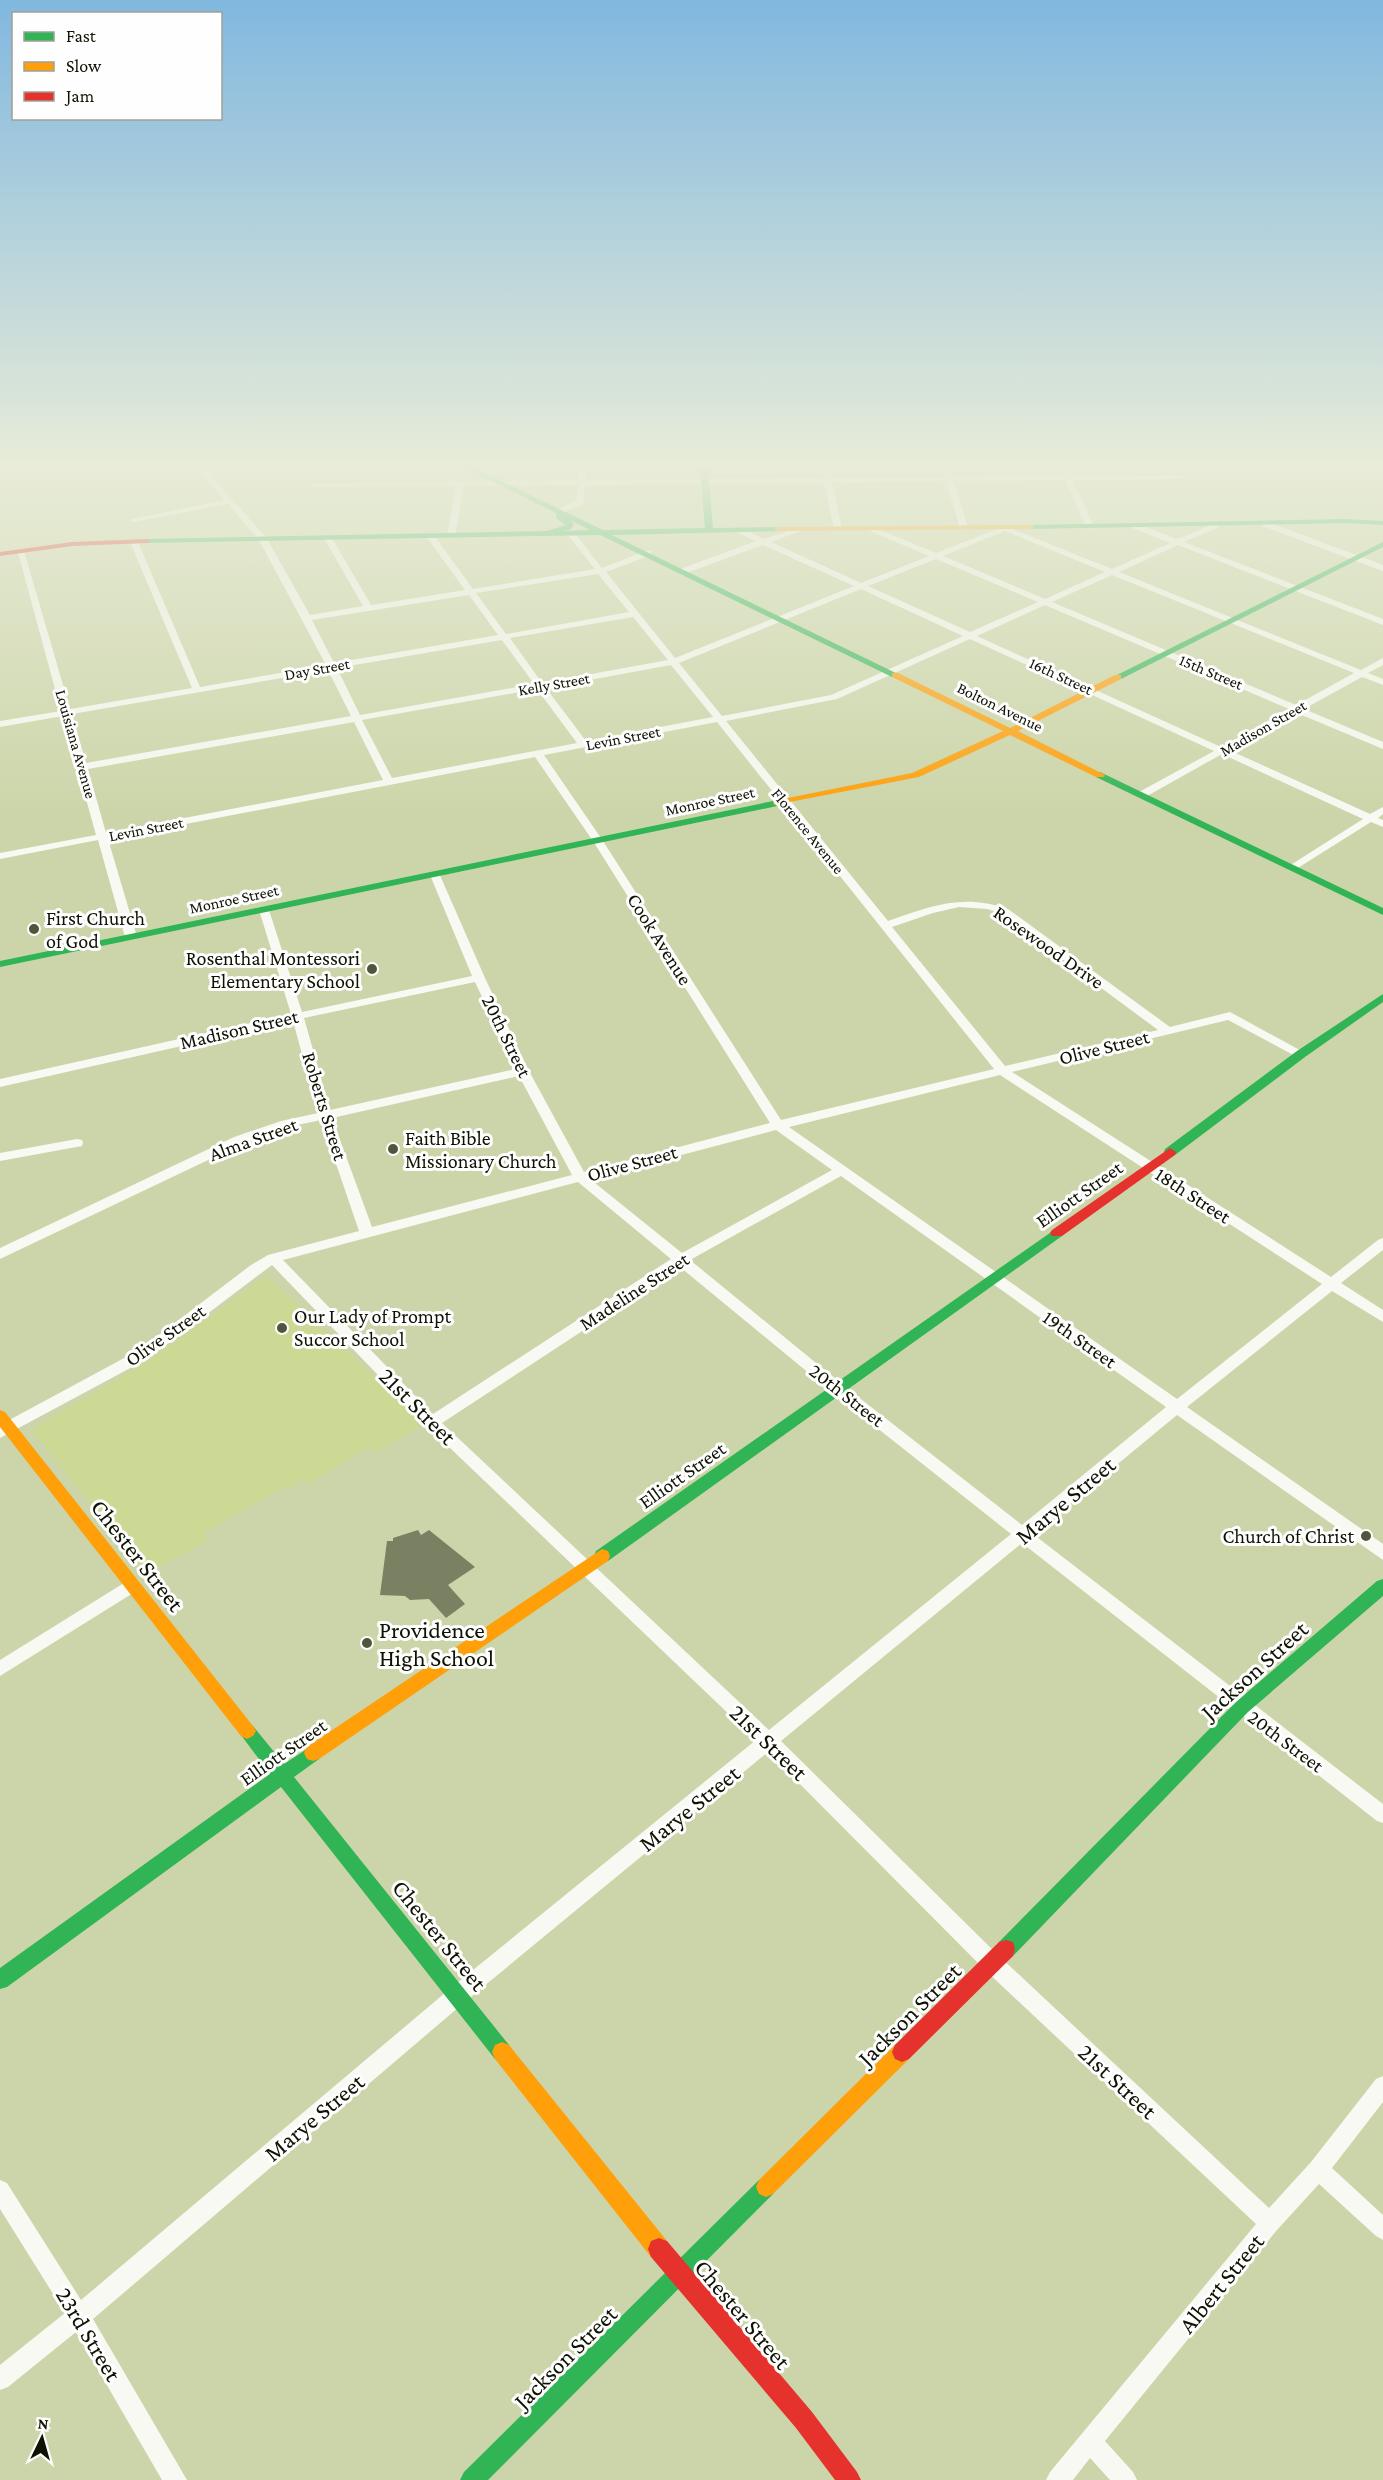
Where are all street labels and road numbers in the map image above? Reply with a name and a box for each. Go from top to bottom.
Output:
street label: 15th Street [1177,651,1246,693]
street label: 16th Street [1027,654,1096,698]
street label: Day Street [283,655,352,684]
street label: Kelly Street [517,669,592,700]
street label: Bolton Avenue [955,679,1045,735]
street label: Louisiana Avenue [52,688,100,800]
street label: Madison Street [1217,696,1310,760]
street label: Levin Street [584,722,662,754]
street label: Monroe Street [664,783,757,819]
street label: Florence Avenue [768,785,848,877]
street label: Levin Street [107,813,185,845]
street label: Monroe Street [188,881,281,917]
street label: Cook Avenue [623,889,697,989]
street label: Rosewood Drive [990,901,1109,993]
street label: 20th Street [478,991,537,1081]
street label: Madison Street [178,1005,301,1053]
street label: Olive Street [1057,1025,1152,1069]
street label: Roberts Street [298,1049,352,1163]
street label: Alma Street [206,1113,301,1165]
street label: Olive Street [585,1140,680,1186]
street label: Elliott Street [1032,1156,1127,1232]
street label: 18th Street [1151,1163,1235,1228]
street label: Madeline Street [575,1247,693,1334]
street label: Olive Street [121,1299,209,1370]
street label: 19th Street [1039,1306,1121,1373]
street label: 20th Street [805,1359,889,1431]
street label: 21st Street [374,1362,463,1451]
street label: Elliott Street [635,1437,730,1513]
street label: Marye Street [1010,1450,1121,1549]
street label: Chester Street [86,1494,191,1617]
street label: Jackson Street [1194,1614,1314,1726]
street label: 21st Street [725,1698,814,1786]
street label: 20th Street [1244,1705,1328,1777]
street label: Elliott Street [236,1714,331,1790]
street label: Marye Street [633,1759,746,1857]
street label: Chester Street [387,1874,494,1997]
street label: Jackson Street [851,1956,967,2072]
street label: 21st Street [1073,2038,1164,2125]
street label: Marye Street [259,2067,370,2166]
street label: Albert Street [1173,2227,1270,2338]
street label: Chester Street [689,2254,797,2375]
street label: 23rd Street [51,2282,128,2387]
street label: Jackson Street [507,2299,623,2415]

